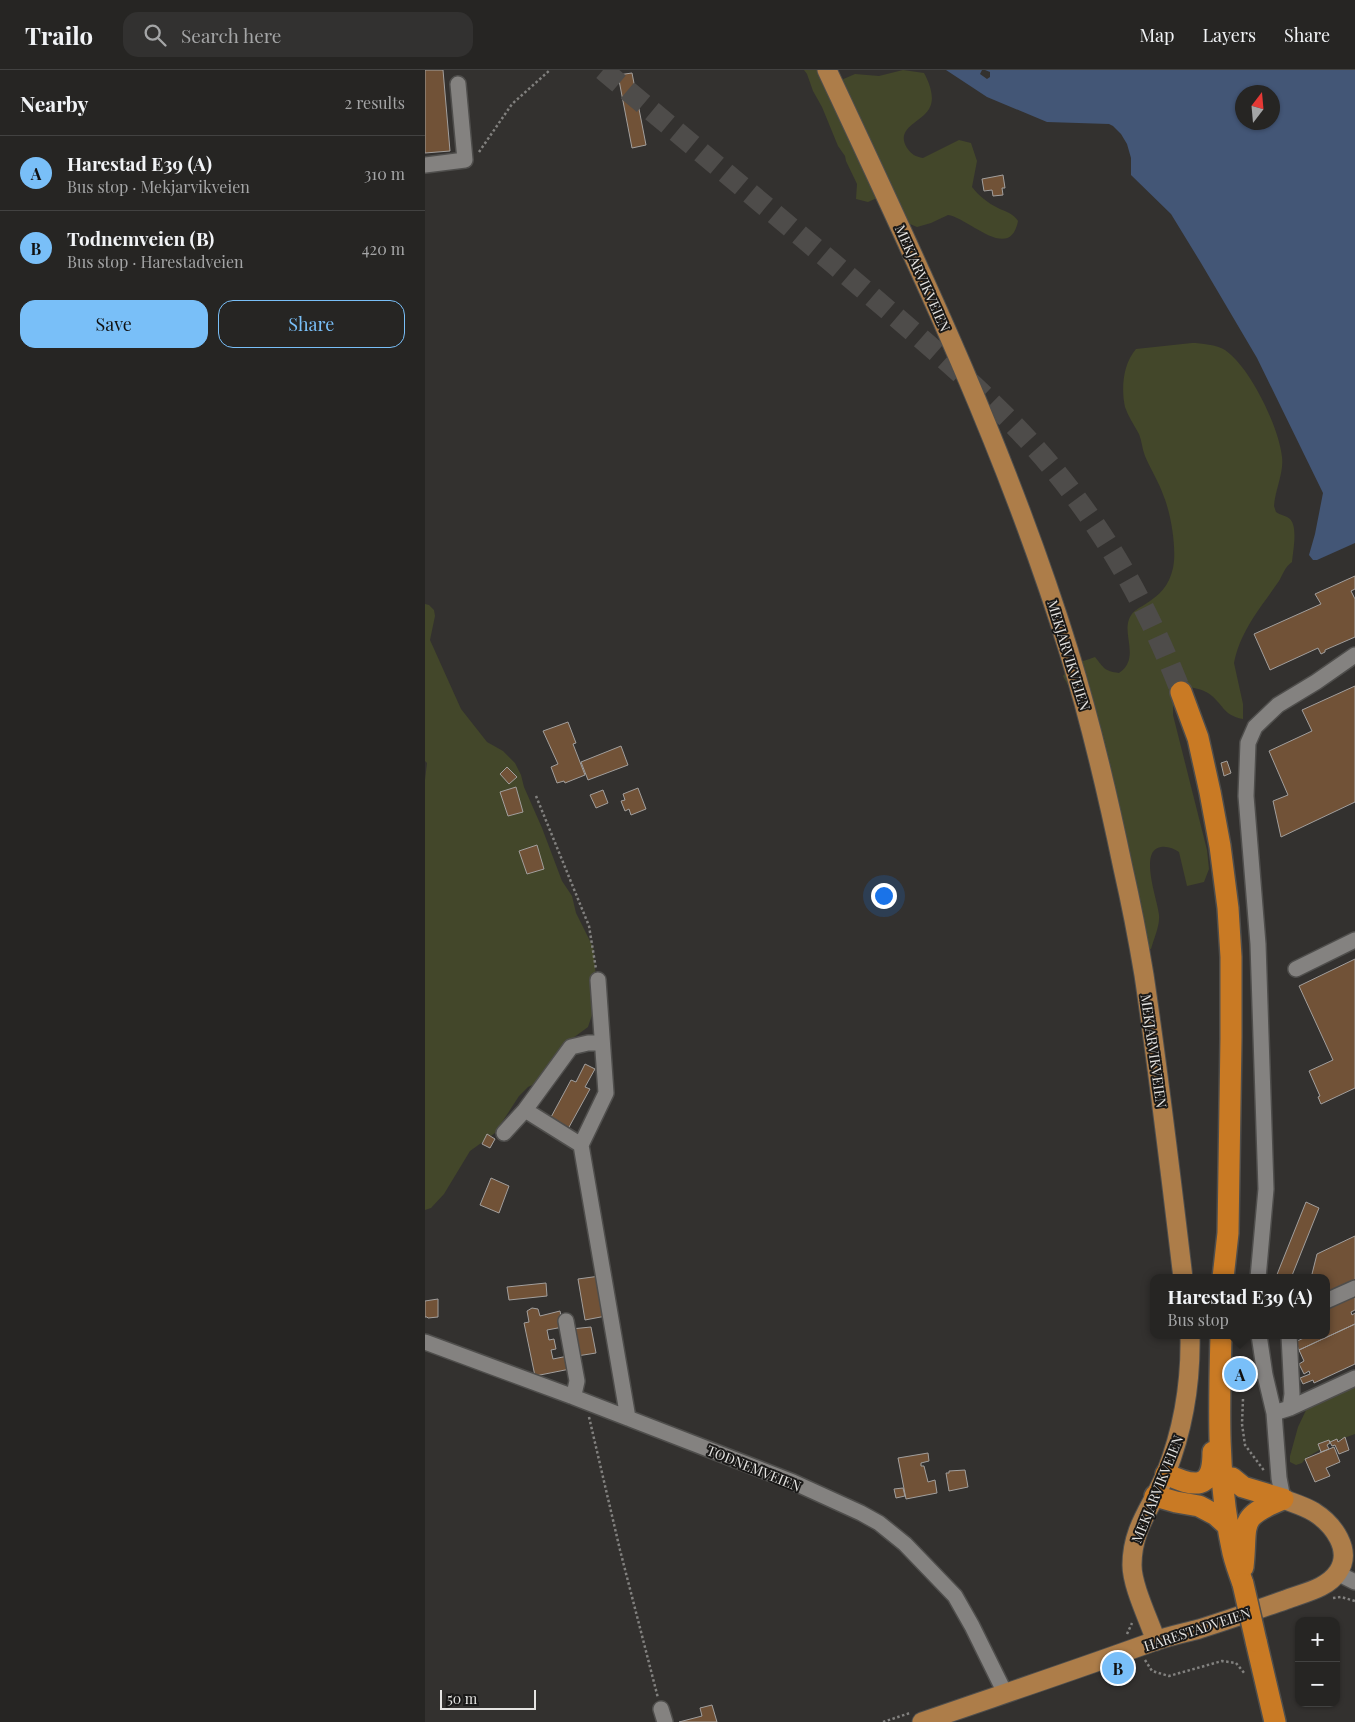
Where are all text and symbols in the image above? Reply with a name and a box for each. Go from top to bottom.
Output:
search box [123,12,473,57]
text: Trailo [25,19,93,51]
icon: search [141,21,169,49]
text: Search here [181,22,282,48]
text: Map [1139,23,1174,47]
text: Layers [1202,23,1256,47]
text: Share [1284,23,1330,47]
north arrow [1235,85,1280,130]
text: Nearby [20,89,89,117]
text: 2 results [345,92,405,113]
text: Harestad E39 (A) [67,150,212,176]
text: A [31,163,41,184]
text: 310 m [364,163,405,184]
text: Bus stop · Mekjarvikveien [67,176,250,197]
street label: MEKJARVIKVEIEN [891,222,955,334]
text: Todnemveien (B) [67,225,214,251]
text: B [31,238,41,259]
text: 420 m [362,238,405,259]
text: Bus stop · Harestadveien [67,251,244,272]
button: Save [20,300,208,348]
button: Share [218,300,405,348]
street label: MEKJARVIKVEIEN [1043,597,1095,713]
your location [871,883,897,909]
street label: MEKJARVIKVEIEN [1137,993,1171,1109]
popup [1150,1274,1330,1339]
text: Harestad E39 (A) [1167,1283,1313,1309]
text: Bus stop [1167,1309,1229,1330]
pin: A [1224,1355,1256,1393]
street label: MEKJARVIKVEIEN [1127,1432,1187,1546]
street label: TODNEMVEIEN [704,1440,804,1496]
street label: HARESTADVEIEN [1141,1603,1253,1655]
map controls [1295,1617,1340,1707]
button: + [1295,1617,1340,1662]
pin: B [1102,1649,1134,1687]
button: − [1295,1662,1340,1707]
scale bar [440,1687,536,1710]
text: 50 m [447,1689,477,1708]

